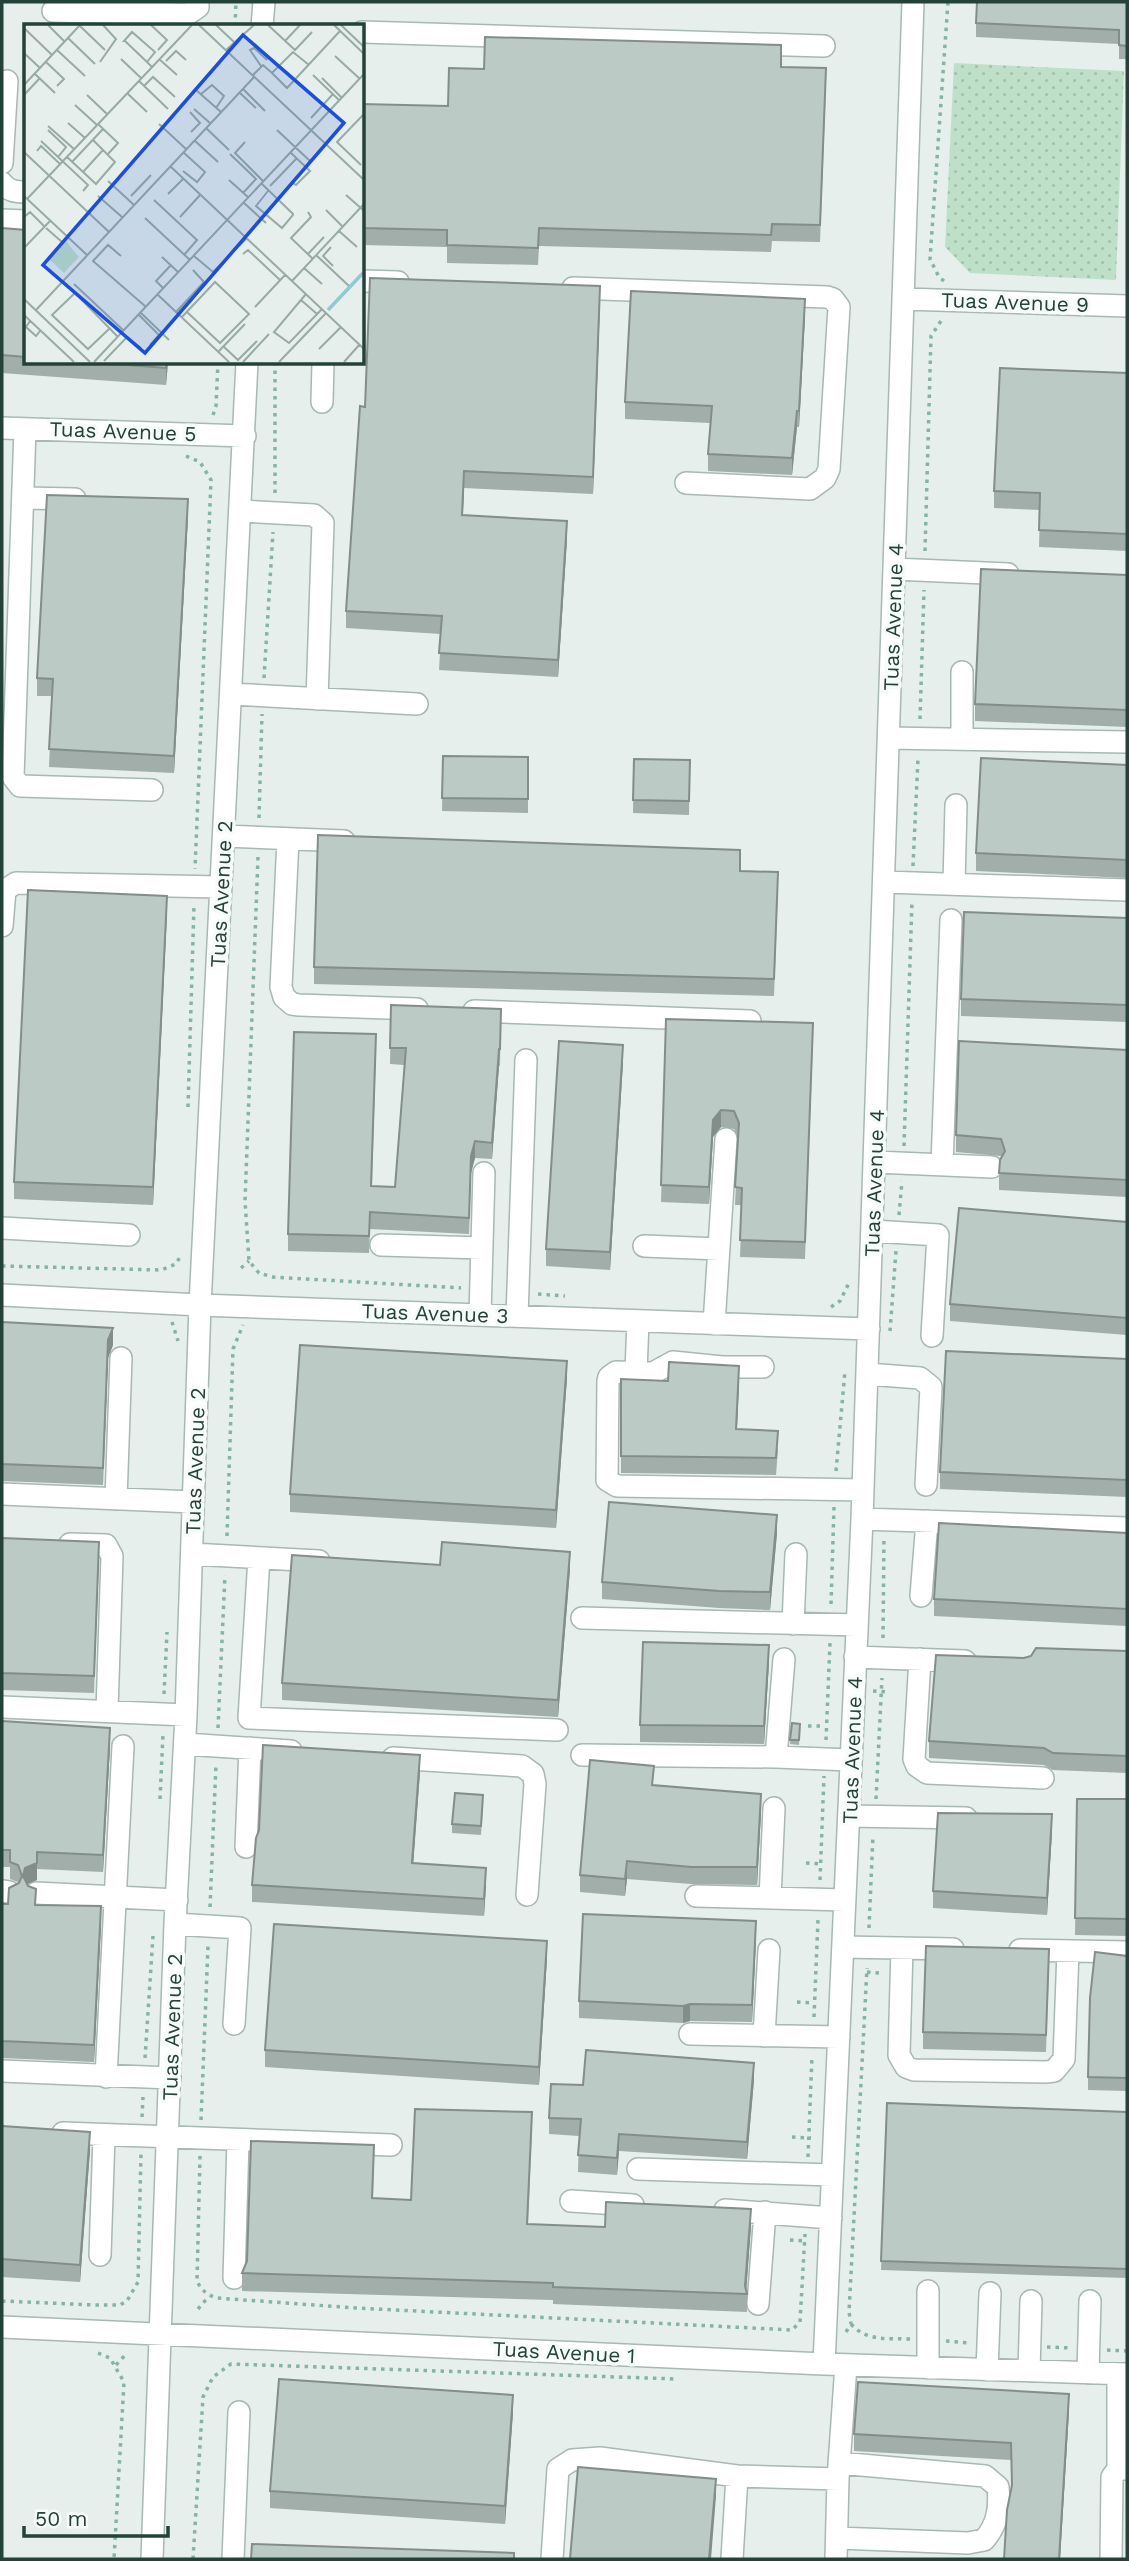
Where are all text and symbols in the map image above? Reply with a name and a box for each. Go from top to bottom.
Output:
inset map [24,24,364,364]
street label: Tuas Avenue 9 [941,287,1089,317]
street label: Tuas Avenue 5 [49,416,197,446]
street label: Tuas Avenue 4 [878,543,908,691]
street label: Tuas Avenue 2 [205,820,237,968]
street label: Tuas Avenue 4 [859,1109,889,1257]
street label: Tuas Avenue 3 [361,1298,509,1328]
street label: Tuas Avenue 2 [180,1387,210,1535]
street label: Tuas Avenue 4 [837,1676,867,1824]
street label: Tuas Avenue 2 [157,1953,187,2101]
street label: Tuas Avenue 1 [492,2336,636,2368]
scale bar [24,2494,168,2538]
text: 50 m [35,2506,87,2531]

